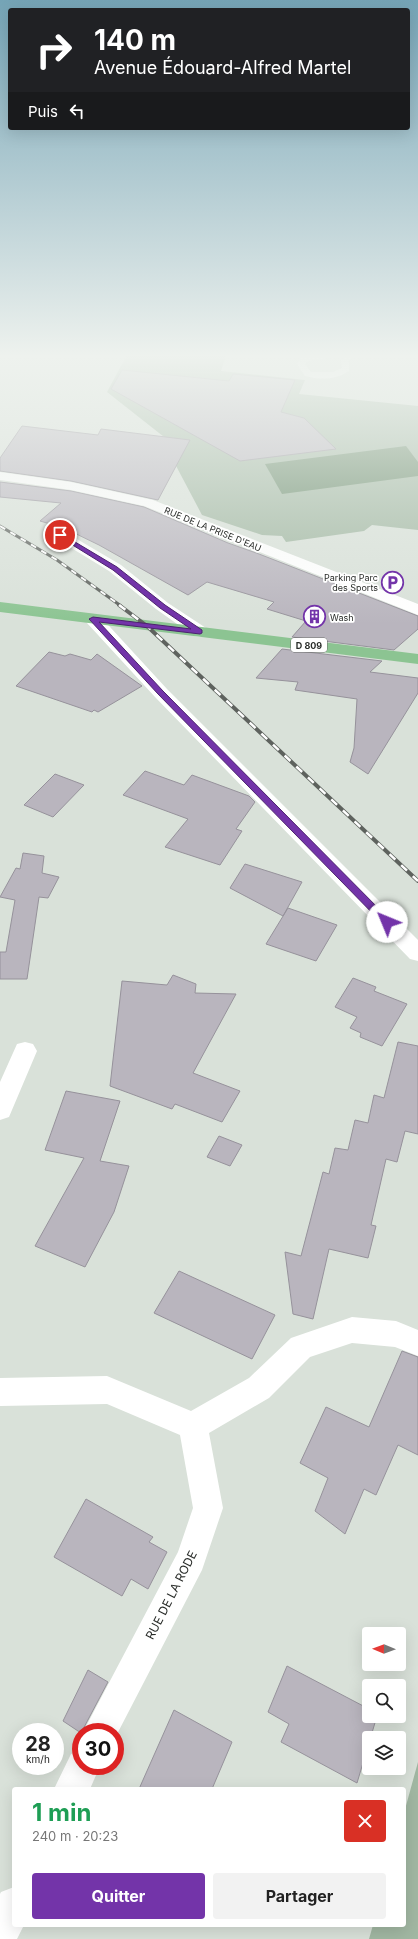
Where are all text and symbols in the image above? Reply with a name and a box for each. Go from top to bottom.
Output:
text: 140 m [94,23,176,57]
icon: right [28,24,80,76]
text: Avenue Édouard-Alfred Martel [94,57,351,78]
icon: left [66,100,88,122]
text: Puis [28,102,58,121]
street label: RUE DE LA PRISE D'EAU [163,504,263,554]
pin [43,518,77,552]
icon: arrive [49,524,71,546]
parking icon: Parking Parc des Sports [380,569,406,595]
place label: Parking Parc des Sports [324,572,378,593]
building icon: Wash [302,604,328,630]
place label: Wash [330,612,354,623]
road number: D 809 [291,638,327,652]
position arrow [366,901,408,943]
street label: RUE DE LA RODE [142,1548,200,1642]
north arrow [362,1627,406,1671]
map controls [362,1627,406,1775]
button: search [362,1679,406,1723]
speed limit sign: 30 [72,1723,124,1775]
button: layers [362,1731,406,1775]
text: 28 [25,1732,51,1756]
text: km/h [26,1753,50,1765]
text: 1 min [32,1798,91,1827]
button: close [344,1800,386,1842]
text: 240 m · 20:23 [32,1828,118,1844]
button: Quitter [32,1873,205,1919]
button: Partager [213,1873,386,1919]

